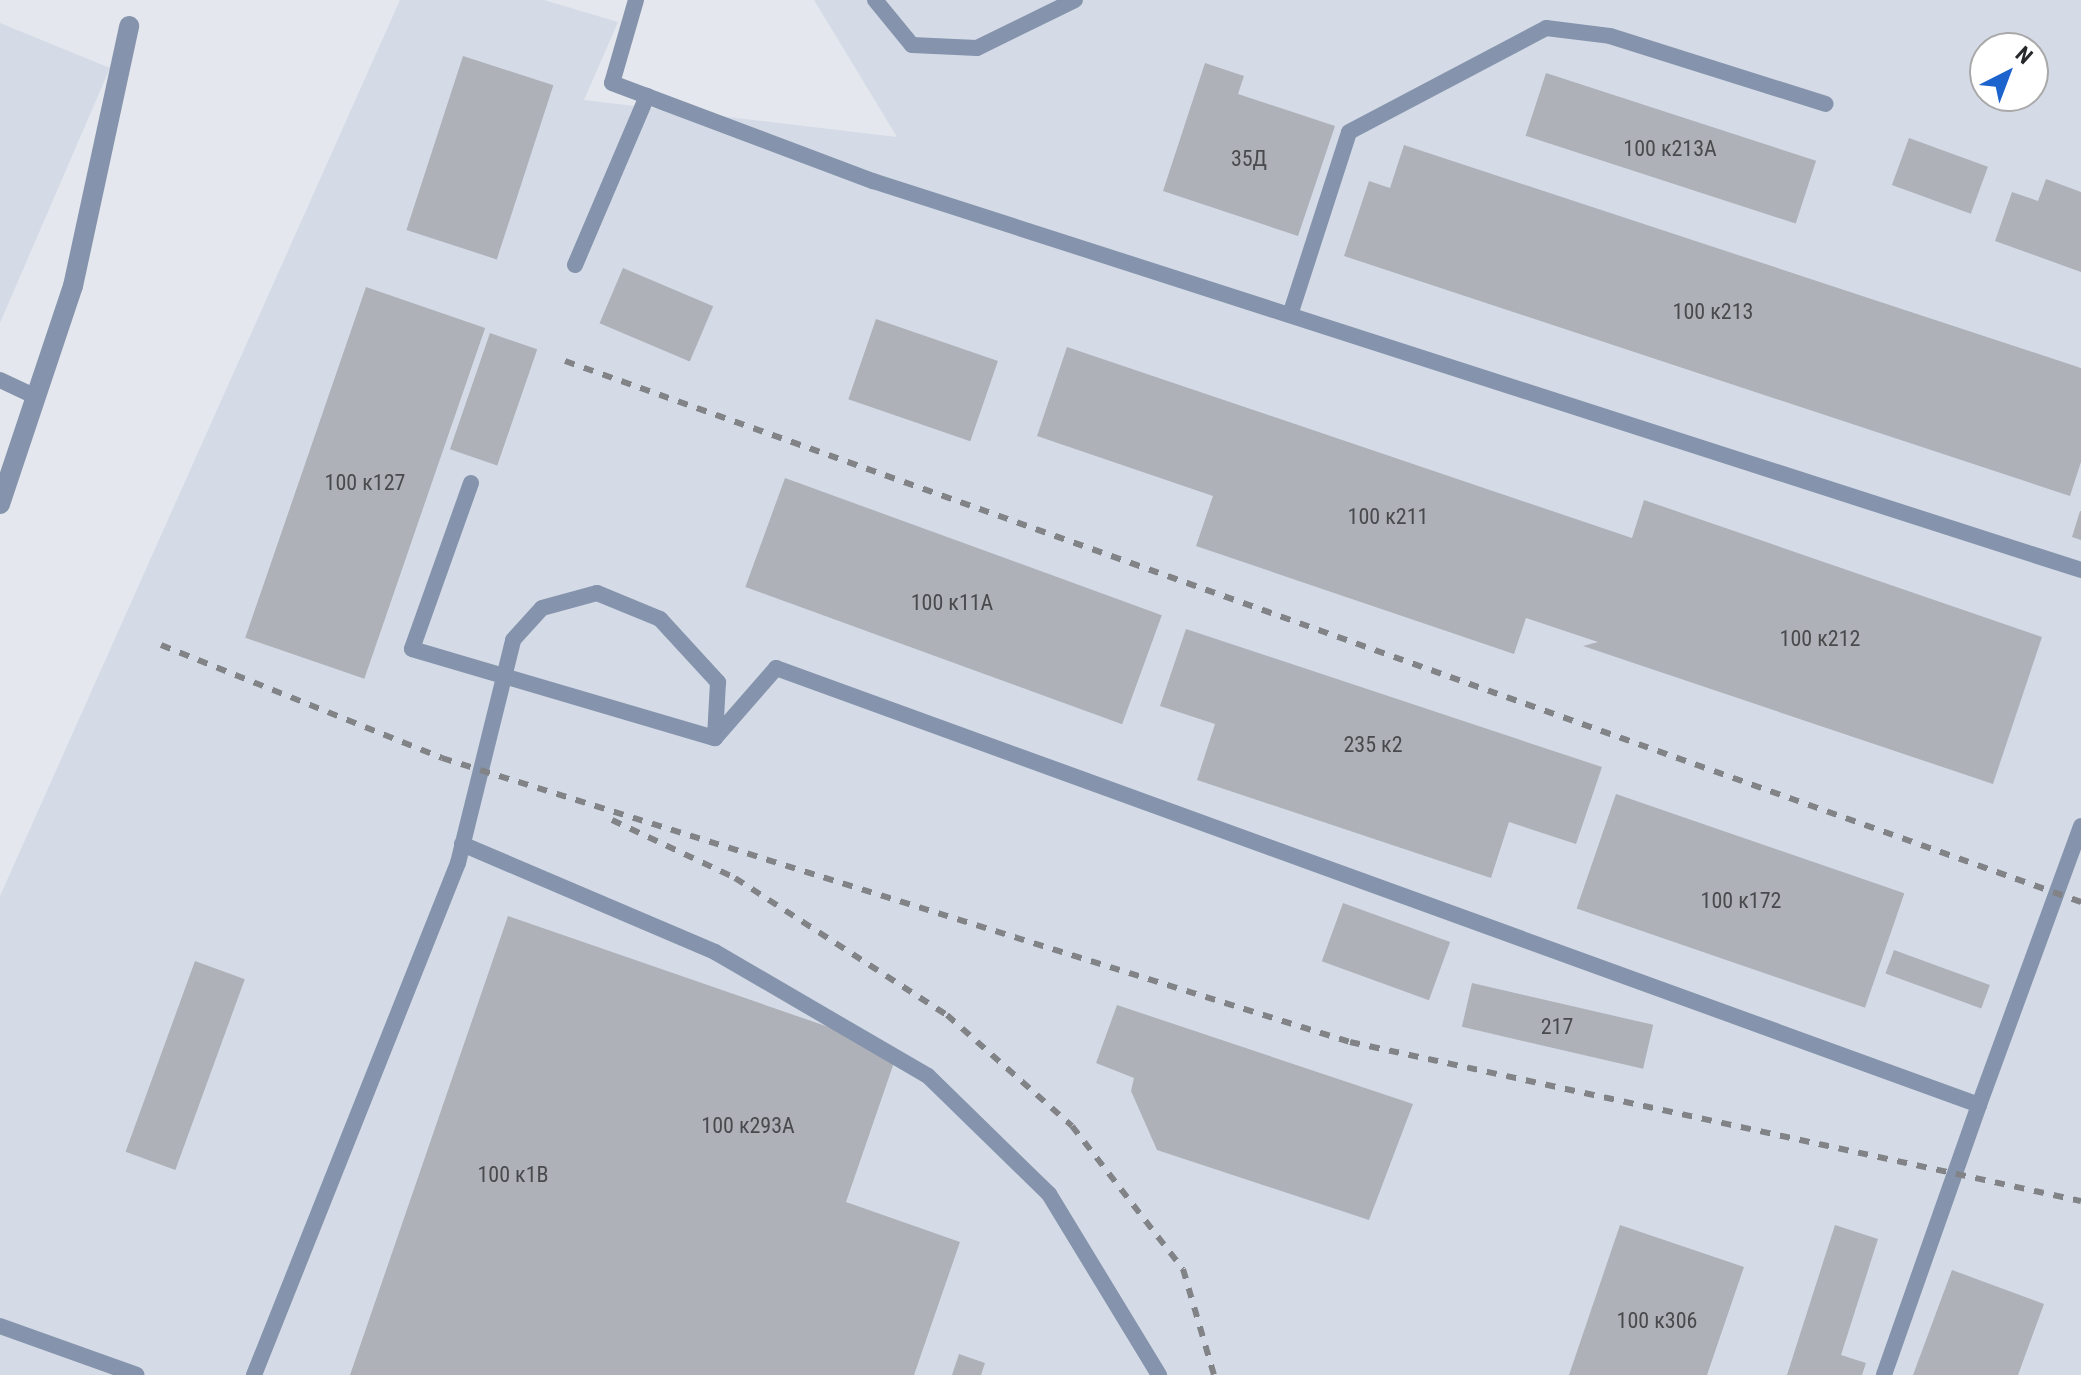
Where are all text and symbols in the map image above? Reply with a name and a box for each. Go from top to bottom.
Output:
north arrow [1969,32,2049,112]
text: N [2011,41,2037,69]
house number: 100 к213А [1623,136,1717,162]
house number: 35Д [1231,146,1267,172]
house number: 100 к213 [1673,299,1753,325]
house number: 100 к127 [325,470,405,496]
house number: 100 к211 [1348,504,1428,530]
house number: 100 к11А [911,590,993,616]
house number: 100 к212 [1780,626,1860,652]
house number: 235 к2 [1343,732,1403,758]
house number: 100 к172 [1701,888,1781,914]
house number: 217 [1541,1014,1573,1040]
house number: 100 к293А [701,1113,795,1139]
house number: 100 к1В [477,1162,549,1188]
house number: 100 к306 [1617,1308,1697,1334]

